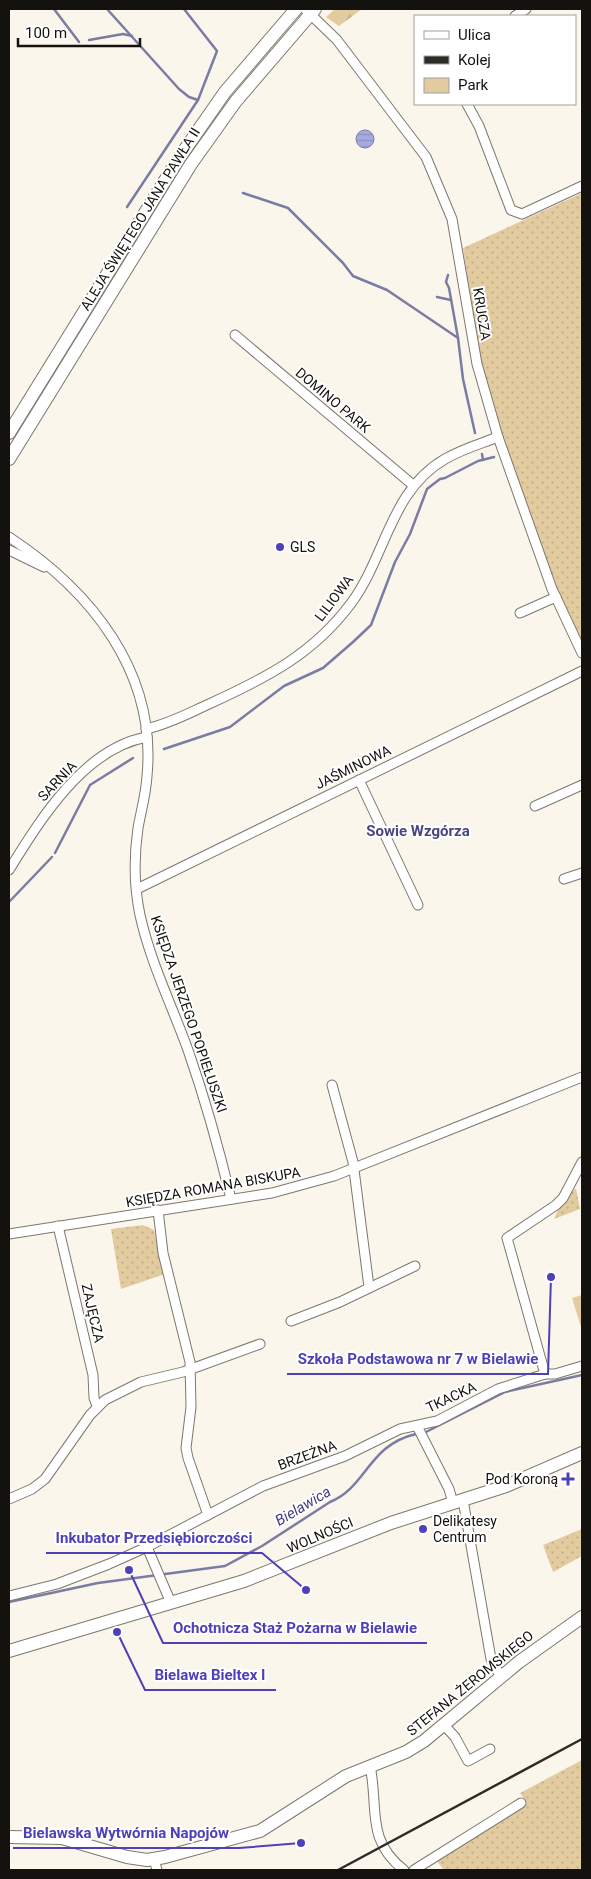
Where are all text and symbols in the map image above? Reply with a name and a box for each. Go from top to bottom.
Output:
scale bar [18,15,140,47]
legend [414,15,576,105]
text: 100 m [25,24,67,42]
text: Ulica [458,26,491,44]
text: Kolej [458,51,491,69]
text: Park [458,76,489,94]
street label: ALEJA ŚWIĘTEGO JANA PAWŁA II [76,124,203,313]
street label: KRUCZA [470,286,494,342]
street label: DOMINO PARK [292,364,374,436]
place label: GLS [290,539,315,555]
marker: GLS [274,541,286,553]
street label: LILIOWA [311,572,357,624]
street label: JAŚMINOWA [312,741,393,792]
street label: SARNIA [34,758,80,804]
district label: Sowie Wzgórza [366,822,470,840]
street label: KSIĘDZA JERZEGO POPIEŁUSZKI [148,913,230,1115]
street label: KSIĘDZA ROMANA BISKUPA [124,1164,302,1210]
street label: ZAJĘCZA [78,1282,108,1344]
callout: Szkoła Podstawowa nr 7 w Bielawie [287,1344,548,1374]
text: Szkoła Podstawowa nr 7 w Bielawie [298,1350,538,1368]
street label: TKACKA [423,1379,479,1415]
street label: BRZEŻNA [275,1437,339,1473]
place label: Pod Koroną [485,1471,558,1487]
marker: Pod Koroną [562,1473,574,1485]
water label: Bielawica [272,1482,334,1530]
street label: WOLNOŚCI [284,1513,356,1556]
place label: Delikatesy Centrum [433,1513,497,1545]
callout: Inkubator Przedsiębiorczości [46,1523,262,1553]
marker: Delikatesy Centrum [417,1523,429,1535]
text: Inkubator Przedsiębiorczości [56,1529,252,1547]
callout: Ochotnicza Staż Pożarna w Bielawie [163,1613,427,1643]
text: Ochotnicza Staż Pożarna w Bielawie [173,1619,417,1637]
street label: STEFANA ŻEROMSKIEGO [404,1627,536,1739]
callout: Bielawa Bieltex I [145,1660,276,1690]
text: Bielawa Bieltex I [155,1666,265,1684]
callout: Bielawska Wytwórnia Napojów [13,1818,239,1848]
text: Bielawska Wytwórnia Napojów [23,1824,229,1842]

